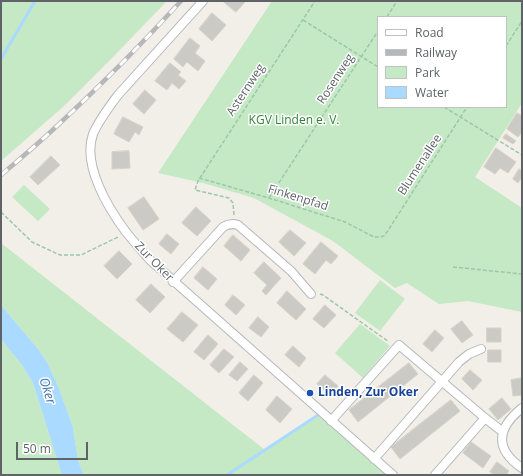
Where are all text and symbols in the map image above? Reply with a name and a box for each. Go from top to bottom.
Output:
legend [377,16,507,108]
text: Road [415,24,444,41]
text: Railway [415,44,457,61]
street label: Rosenweg [314,51,358,107]
street label: Asternweg [224,61,268,119]
text: Park [415,64,440,81]
text: Water [415,84,449,101]
park label: KGV Linden e. V. [249,114,339,128]
street label: Blumenallee [395,132,445,198]
street label: Finkenpfad [266,182,330,214]
street label: Zur Oker [132,239,176,285]
water label: Oker [35,376,59,406]
place label: Linden, Zur Oker [318,386,418,400]
marker: Linden, Zur Oker [305,388,315,398]
scale bar [18,434,90,460]
text: 50 m [23,440,51,457]

